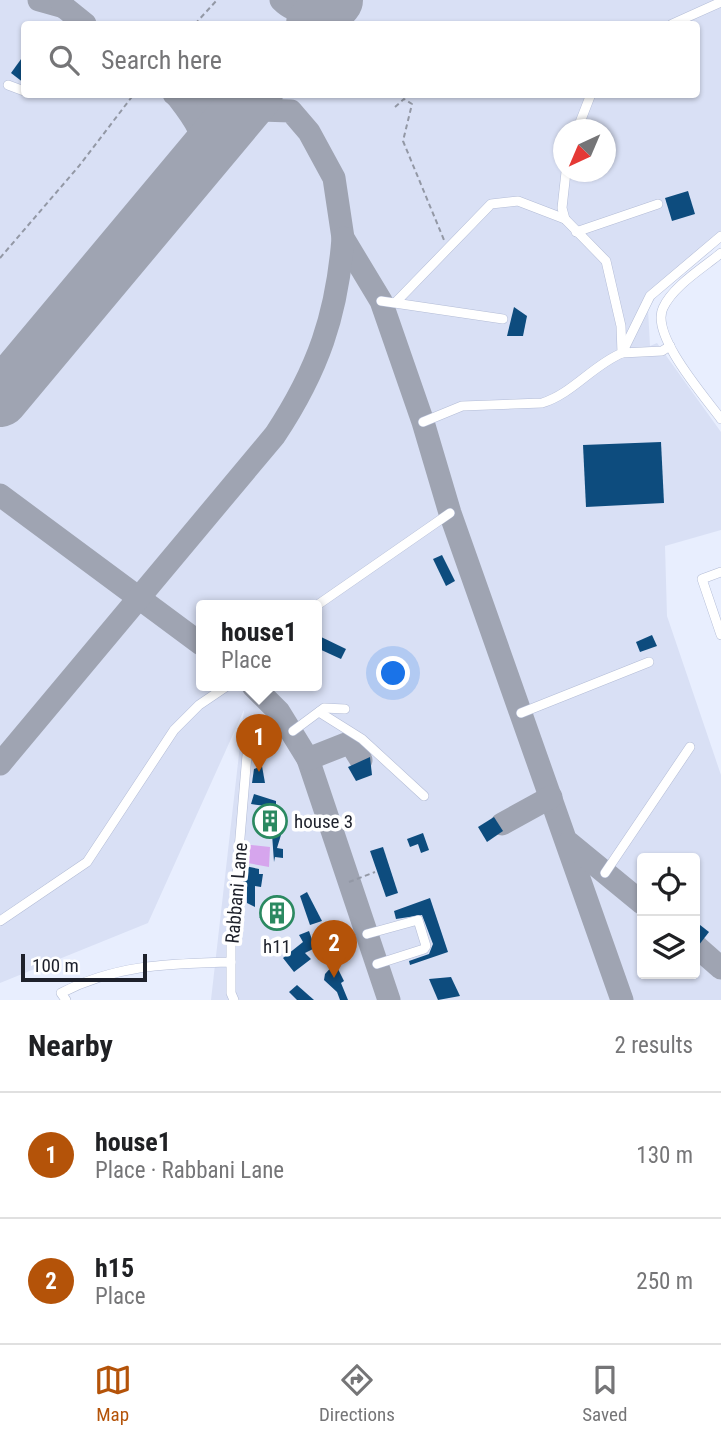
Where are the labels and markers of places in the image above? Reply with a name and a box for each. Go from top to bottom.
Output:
pin: 1 [236,714,282,772]
building icon: house 3 [251,802,289,840]
place label: house 3 [294,810,353,833]
building icon: h11 [258,894,296,932]
pin: 2 [311,920,357,978]
place label: h11 [263,935,291,958]

